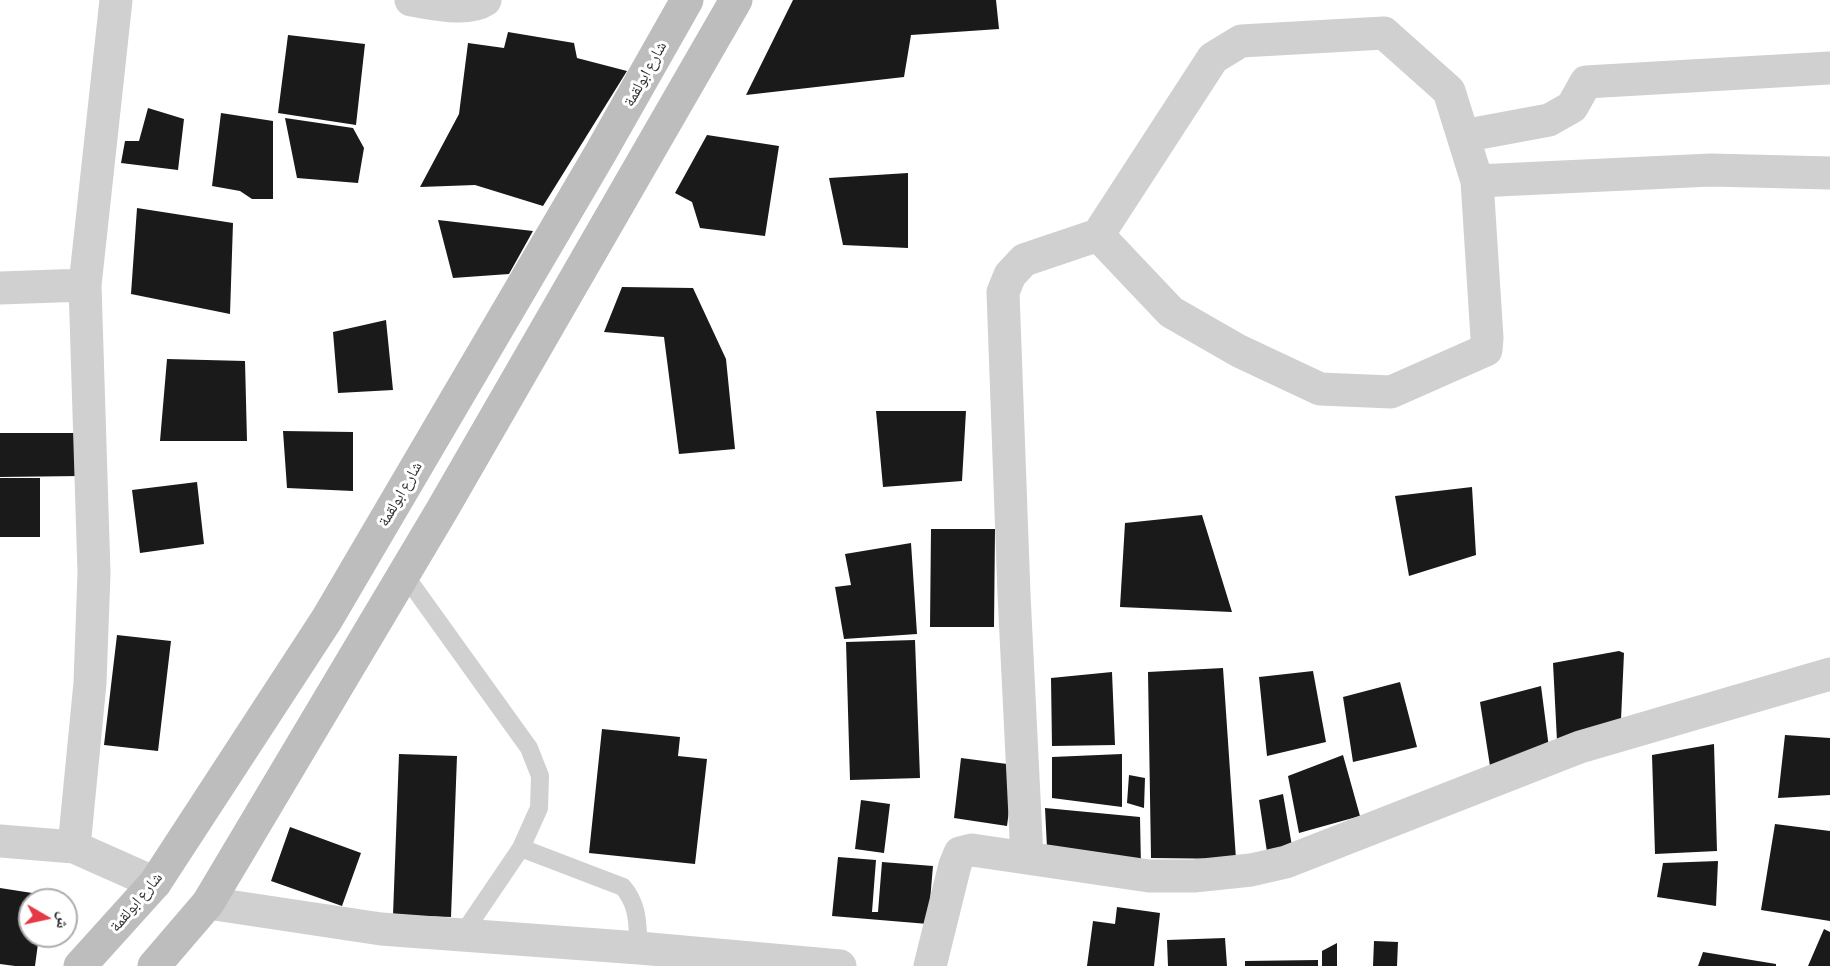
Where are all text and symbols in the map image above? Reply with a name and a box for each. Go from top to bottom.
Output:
street label: شارع ابولقمة [619,38,671,110]
street label: شارع ابولقمة [374,458,426,530]
street label: شارع ابولقمة [106,868,166,936]
north arrow [18,888,78,948]
text: ش [54,911,74,930]

